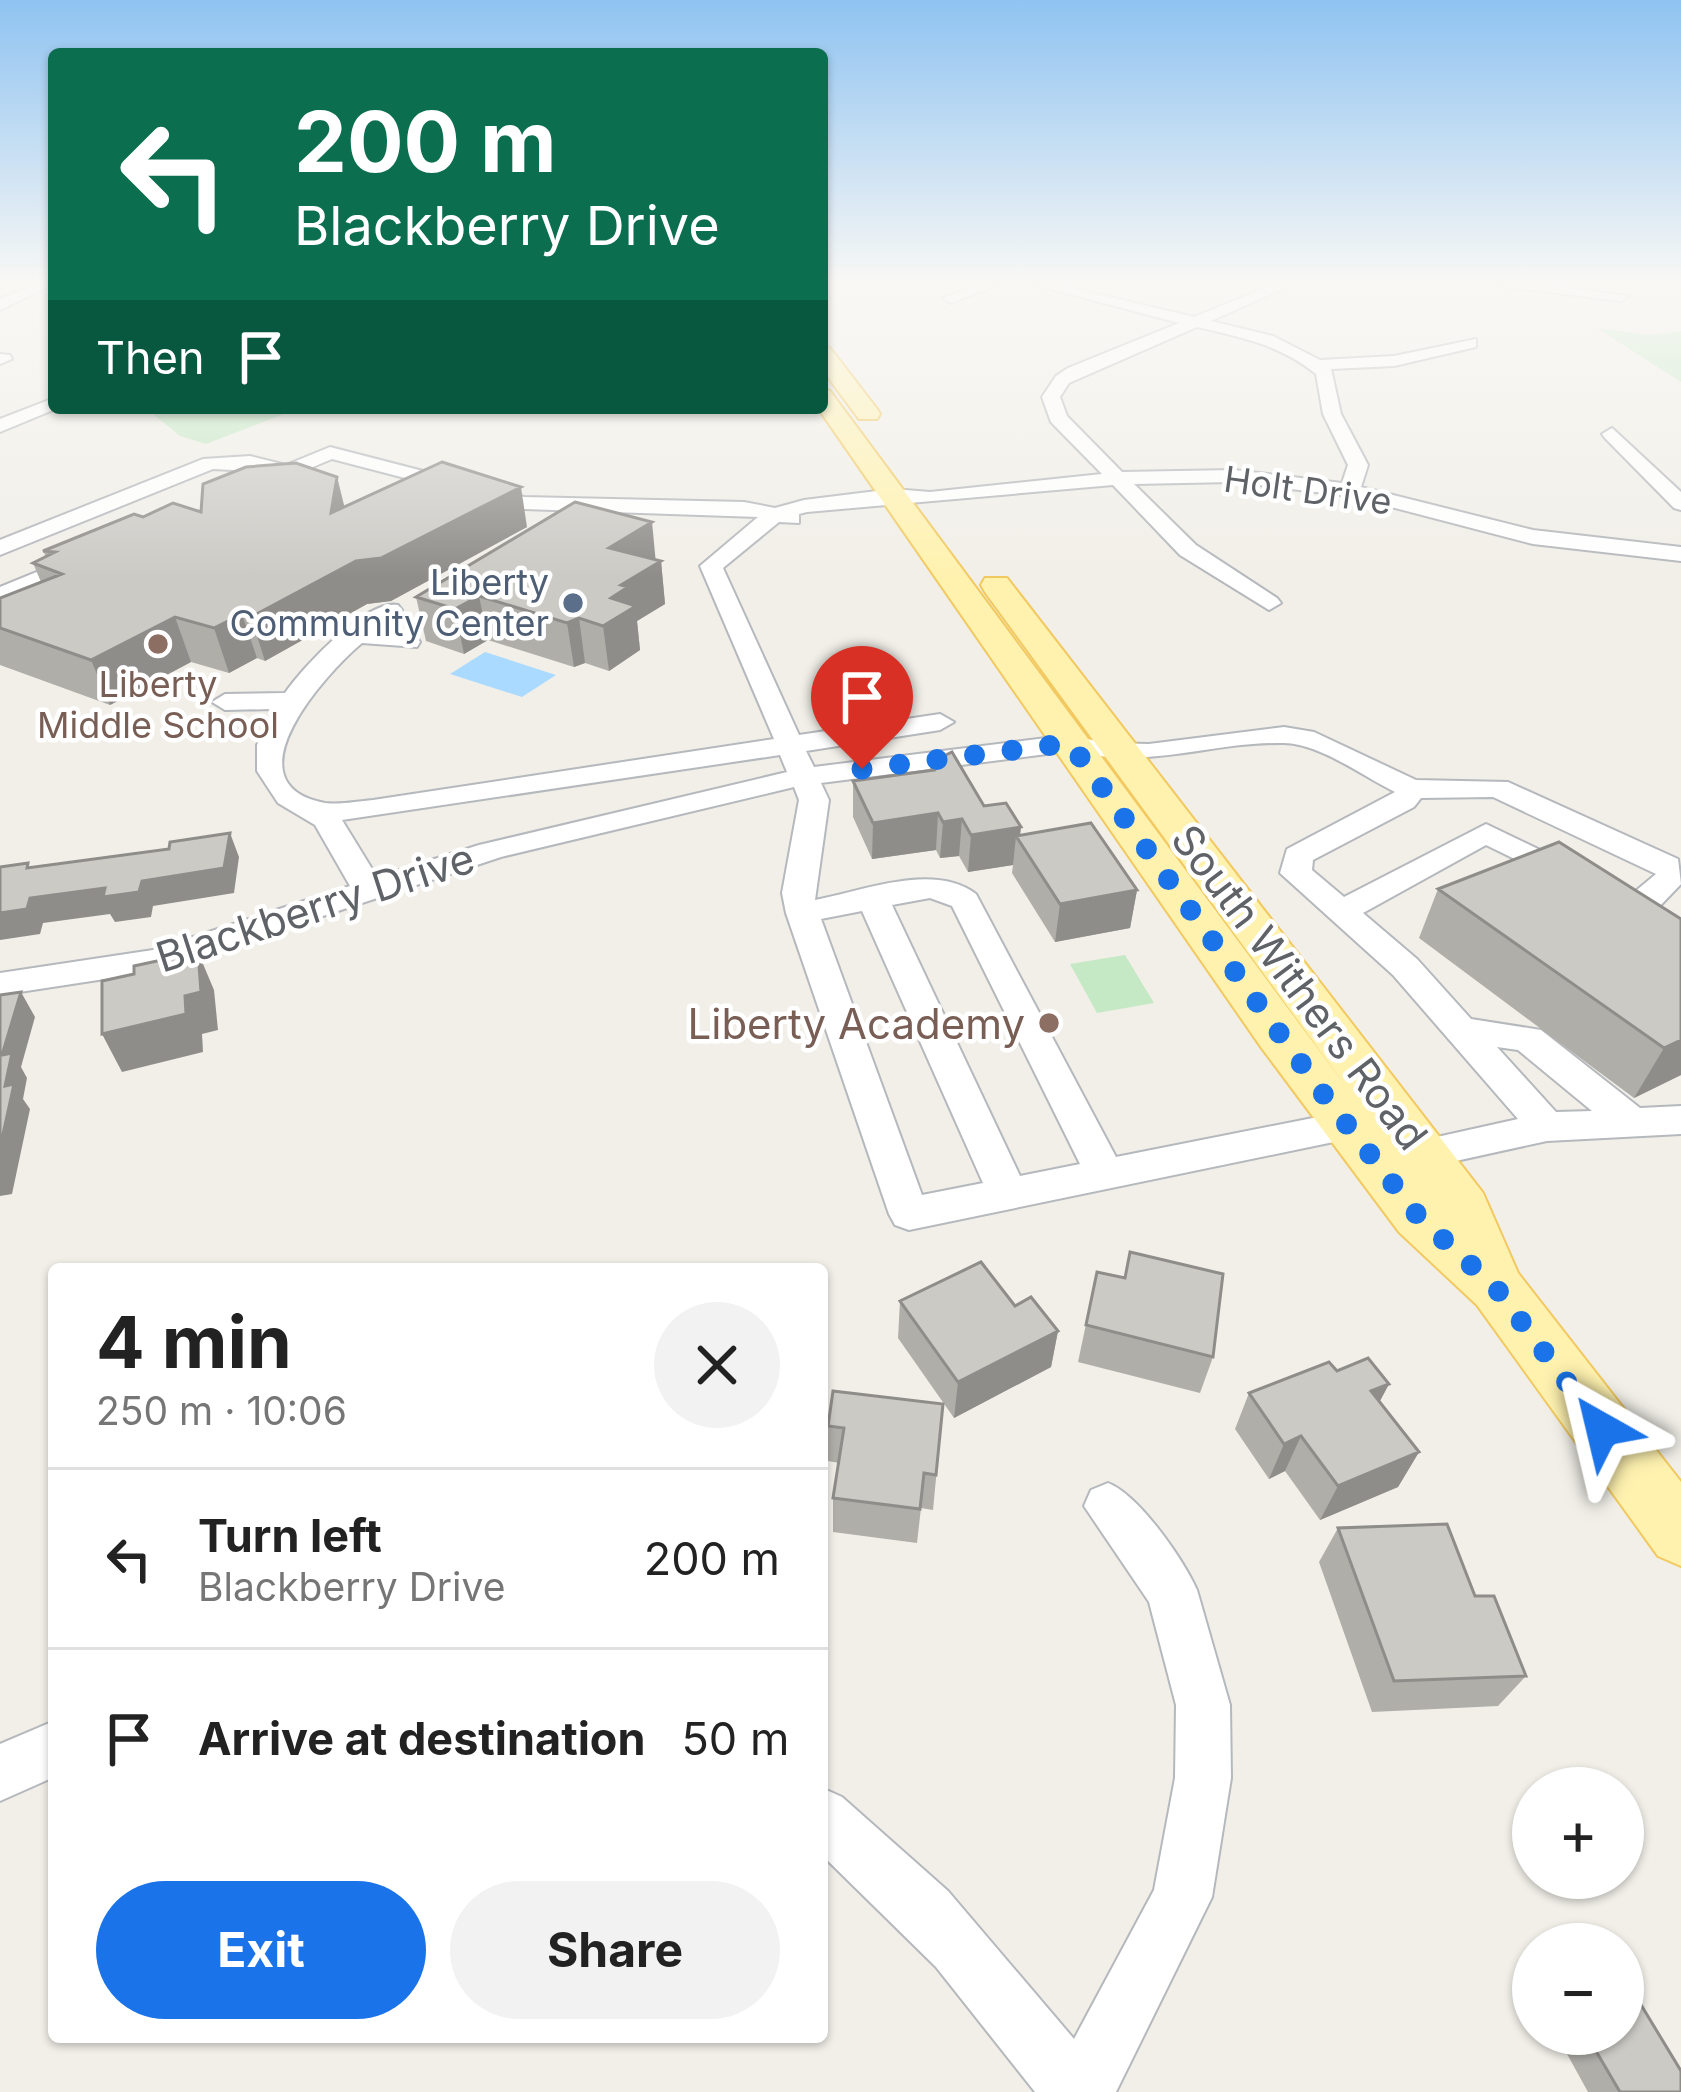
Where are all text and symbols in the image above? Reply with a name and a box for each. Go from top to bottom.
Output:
text: 200 m [294,91,557,192]
icon: left [96,96,252,252]
text: Blackberry Drive [294,193,720,258]
icon: arrive [228,324,294,390]
text: Then [96,330,204,385]
street label: Holt Drive [1221,456,1395,524]
place label: Liberty Community Center [229,560,549,645]
marker: Liberty Community Center [560,590,586,616]
marker: Liberty Middle School [145,631,171,657]
pin [811,646,913,769]
place label: Liberty Middle School [37,662,279,747]
icon: arrive [829,664,895,730]
street label: South Withers Road [1161,815,1439,1159]
street label: Blackberry Drive [150,832,480,982]
place label: Liberty Academy [687,998,1025,1049]
marker: Liberty Academy [1036,1010,1062,1036]
text: 4 min [96,1298,292,1385]
button: close [654,1302,780,1428]
position arrow [1539,1366,1665,1492]
text: 250 m · 10:06 [96,1387,347,1434]
text: Turn left [198,1508,382,1563]
icon: left [96,1526,162,1592]
text: 200 m [644,1531,780,1586]
text: Blackberry Drive [198,1563,505,1610]
icon: arrive [96,1706,162,1772]
text: Arrive at destination [198,1711,645,1766]
text: 50 m [681,1711,789,1766]
map controls [1512,1767,1644,2055]
button: + [1512,1767,1644,1899]
button: Exit [96,1881,426,2019]
button: Share [450,1881,780,2019]
button: − [1512,1923,1644,2055]

